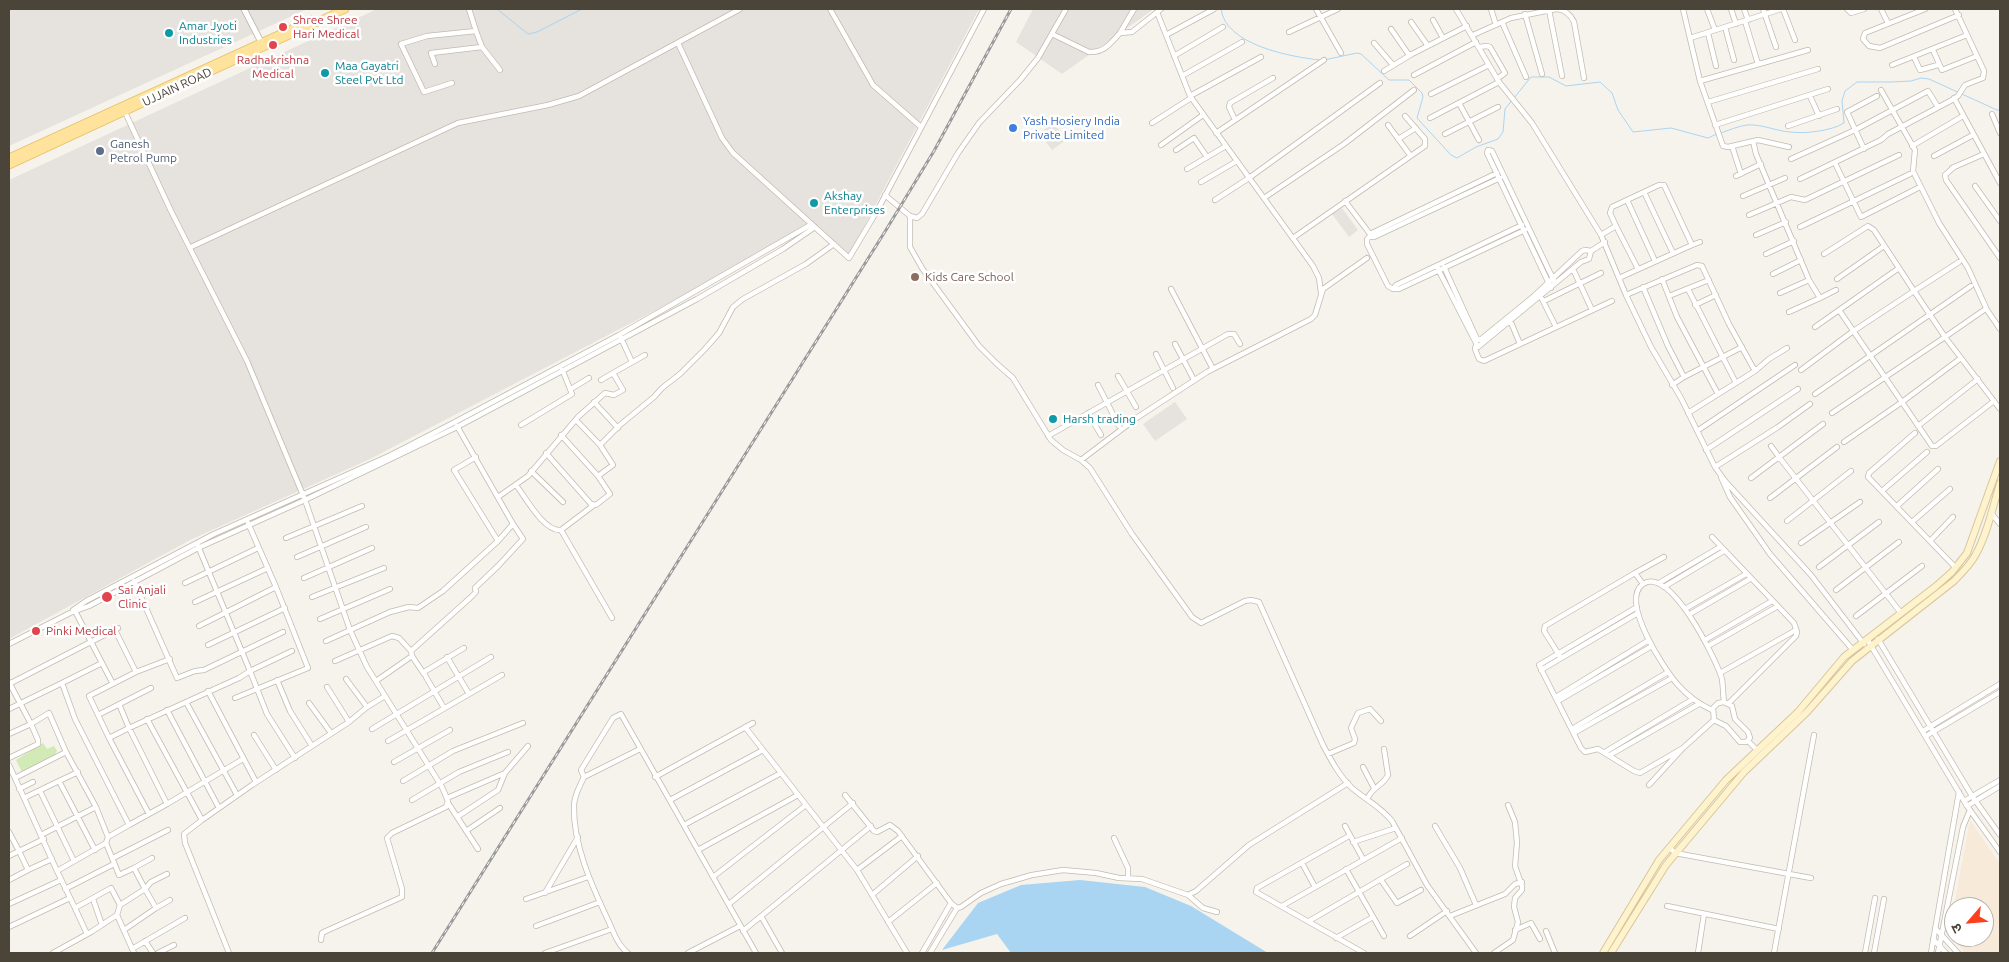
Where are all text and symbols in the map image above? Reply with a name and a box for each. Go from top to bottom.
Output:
place label: Shree Shree Hari Medical [293,13,360,41]
place label: Amar Jyoti Industries [179,19,237,47]
marker: Shree Shree Hari Medical [277,21,289,33]
marker: Amar Jyoti Industries [163,27,175,39]
marker: Radhakrishna Medical [267,39,279,51]
place label: Radhakrishna Medical [237,53,309,81]
place label: Maa Gayatri Steel Pvt Ltd [335,59,404,87]
street label: UJJAIN ROAD [140,65,214,109]
marker: Maa Gayatri Steel Pvt Ltd [319,67,331,79]
place label: Yash Hosiery India Private Limited [1023,114,1120,142]
marker: Yash Hosiery India Private Limited [1007,122,1019,134]
place label: Ganesh Petrol Pump [110,137,177,165]
marker: Ganesh Petrol Pump [94,145,106,157]
place label: Akshay Enterprises [824,189,885,217]
marker: Akshay Enterprises [808,197,820,209]
place label: Kids Care School [925,270,1014,284]
marker: Kids Care School [909,271,921,283]
place label: Harsh trading [1063,412,1136,426]
marker: Harsh trading [1047,413,1059,425]
place label: Sai Anjali Clinic [118,583,166,611]
marker: Sai Anjali Clinic [100,590,114,604]
place label: Pinki Medical [46,624,117,638]
marker: Pinki Medical [30,625,42,637]
north arrow [1944,897,1994,947]
text: उ [1948,921,1966,936]

